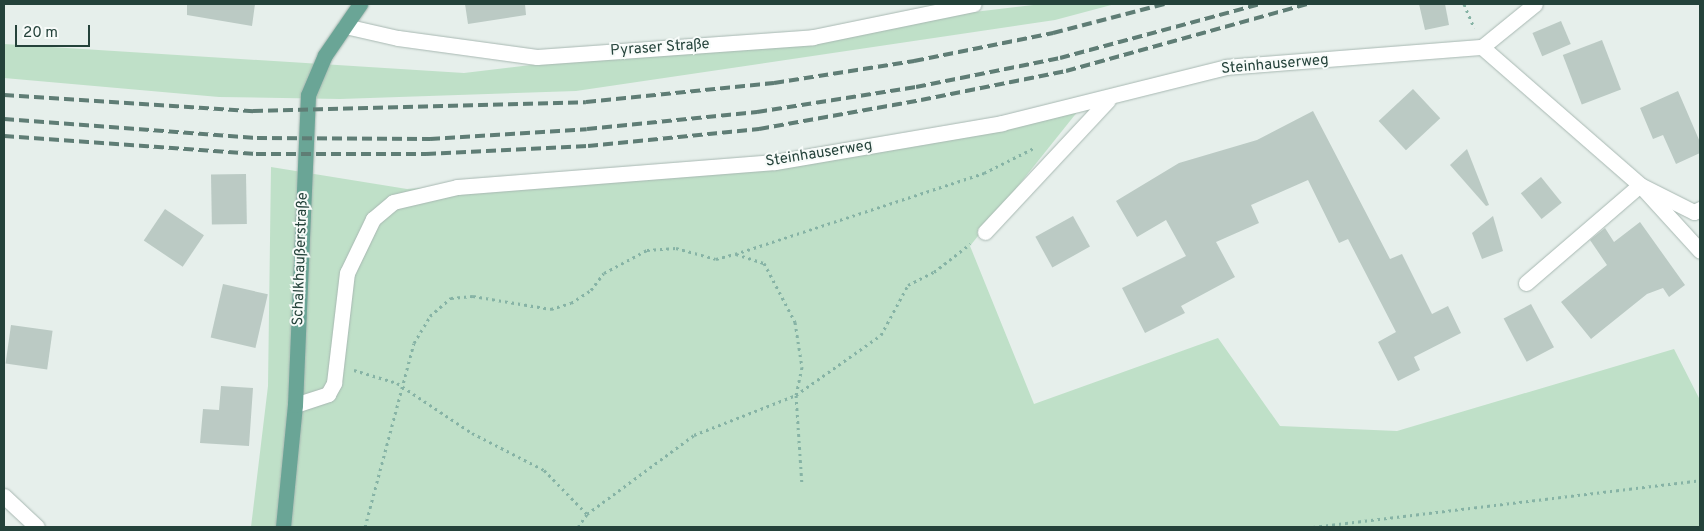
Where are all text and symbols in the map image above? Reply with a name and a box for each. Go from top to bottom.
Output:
scale bar [18,15,92,47]
text: 20 m [23,24,58,43]
street label: Pyraser Straße [610,36,710,60]
street label: Steinhauserweg [1220,51,1330,79]
street label: Steinhauserweg [764,137,874,171]
street label: Schalkhaußerstraße [290,192,312,326]

